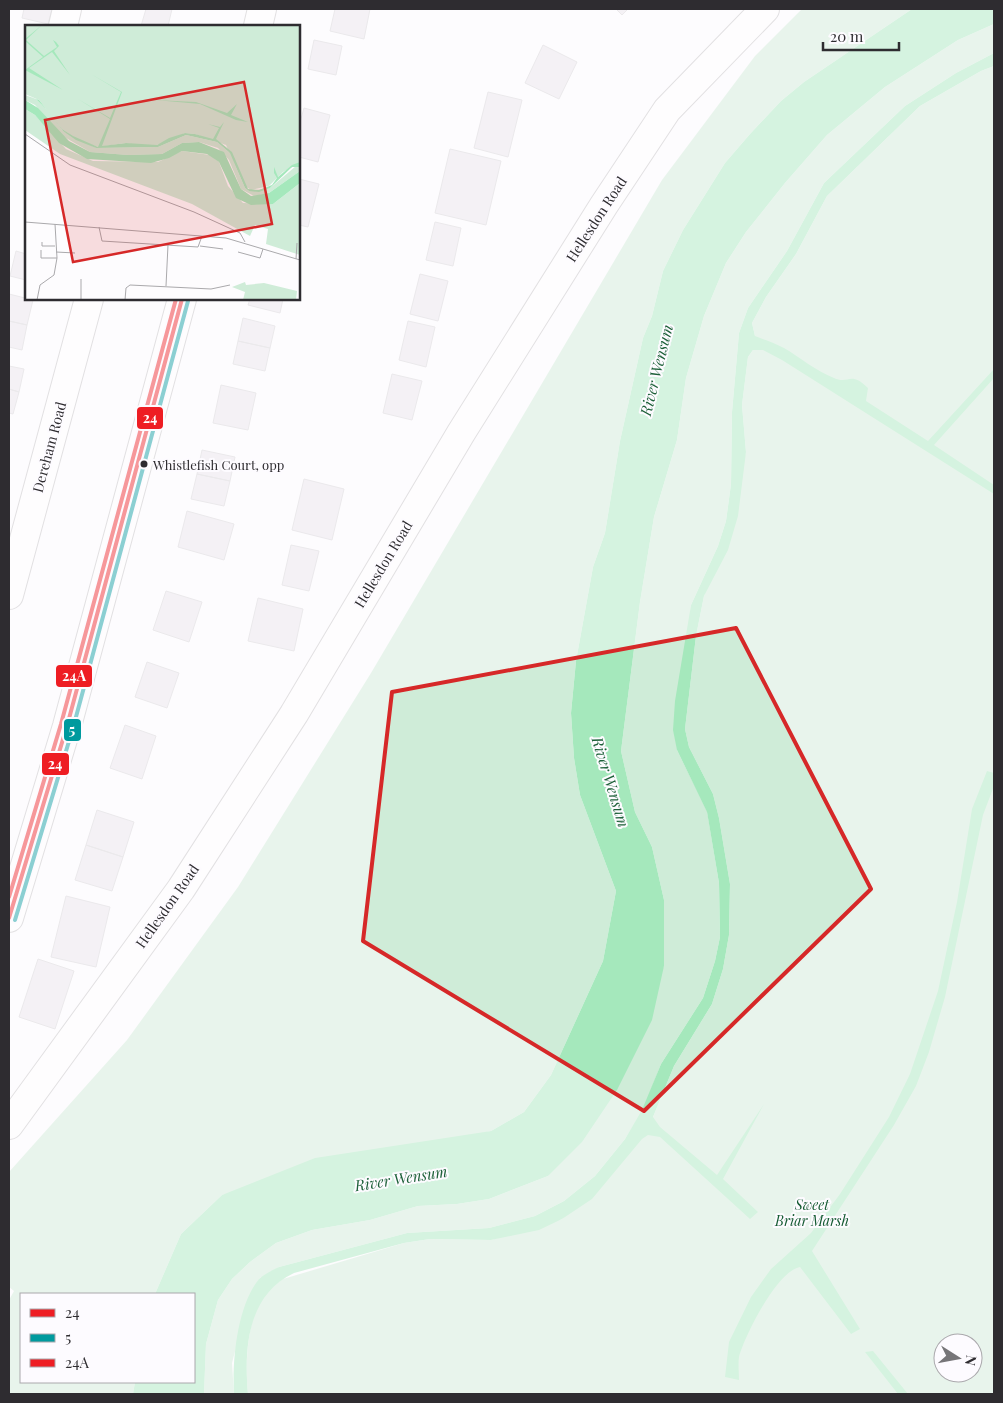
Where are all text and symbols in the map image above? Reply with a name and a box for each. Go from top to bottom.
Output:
scale bar [823,20,899,52]
inset map [25,25,300,300]
text: 20 m [830,26,864,46]
street label: Hellesdon Road [561,173,631,265]
water label: River Wensum [635,322,677,419]
street label: Dereham Road [28,400,70,494]
line badge: 24 [136,406,164,430]
text: 24 [143,408,157,427]
place label: Whistlefish Court, opp [152,456,284,473]
marker: Whistlefish Court, opp [139,459,149,469]
street label: Hellesdon Road [350,517,416,611]
line badge: 24A [55,664,93,688]
text: 24A [62,666,87,685]
line badge: 5 [63,718,82,742]
text: 5 [69,720,75,739]
water label: River Wensum [587,733,634,830]
line badge: 24 [41,752,70,776]
text: 24 [48,754,62,773]
street label: Hellesdon Road [131,860,203,952]
water label: River Wensum [352,1161,449,1195]
park label: Sweet Briar Marsh [774,1195,849,1230]
legend [20,1293,195,1383]
text: 24 [65,1302,80,1322]
text: 5 [65,1327,71,1347]
north arrow [933,1333,983,1383]
text: 24A [65,1352,90,1372]
text: N [961,1354,982,1367]

